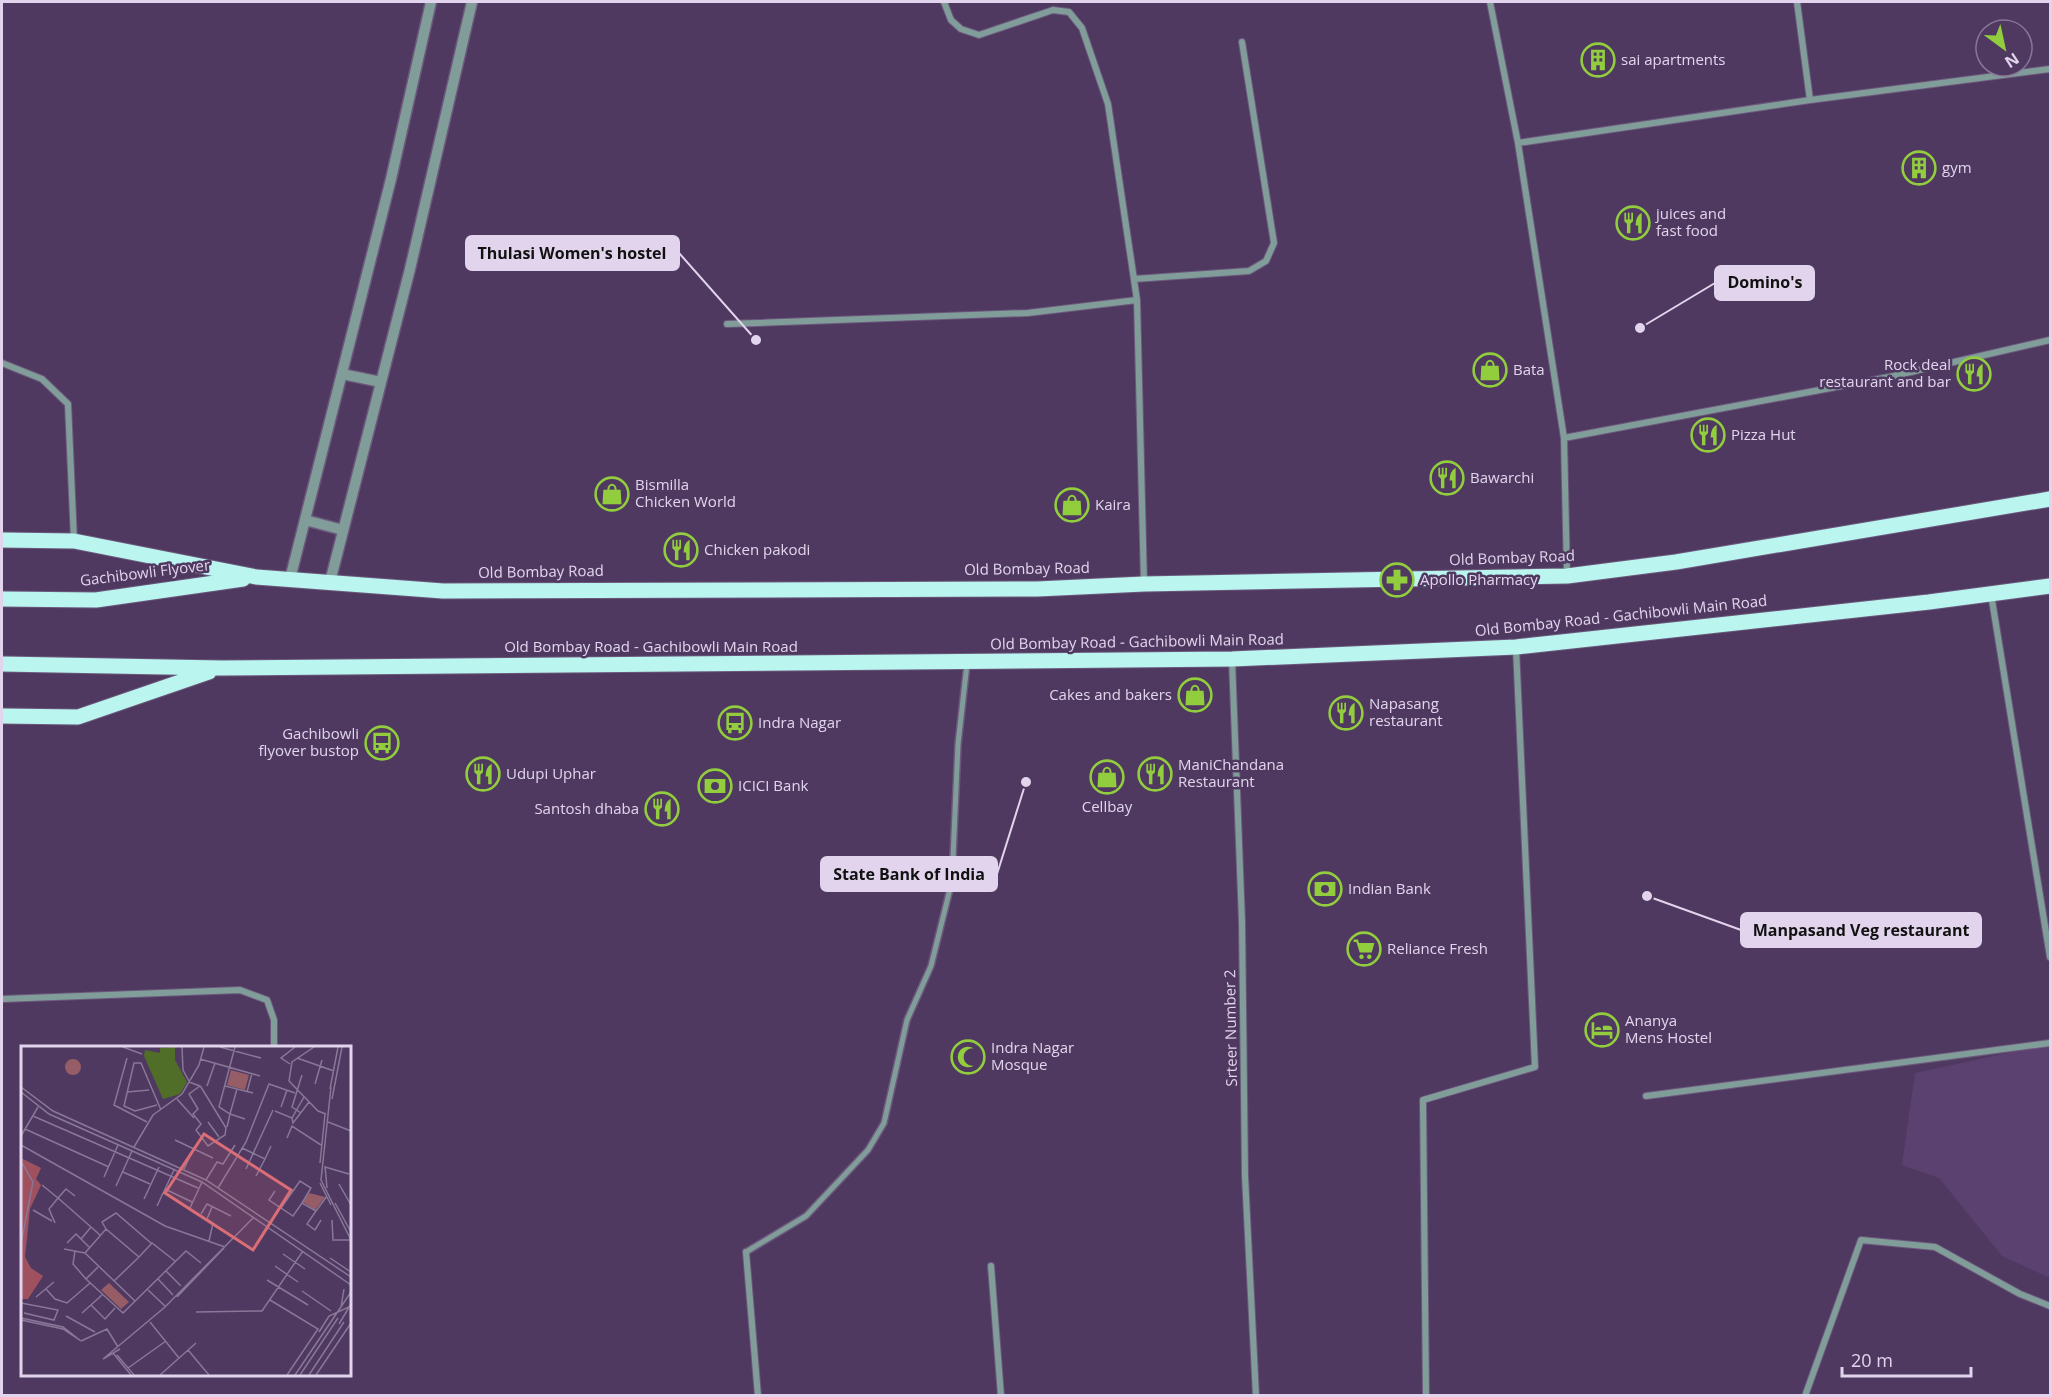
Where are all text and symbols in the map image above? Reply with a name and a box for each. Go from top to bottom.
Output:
north arrow [1974,18,2034,78]
building icon: sai apartments [1580,42,1616,78]
text: N [2001,48,2024,73]
place label: sai apartments [1621,49,1726,69]
building icon: gym [1901,150,1937,186]
place label: gym [1942,157,1972,177]
place label: juices and fast food [1655,203,1726,240]
restaurant icon: juices and fast food [1615,205,1651,241]
callout: Thulasi Women's hostel [466,236,679,270]
text: Thulasi Women's hostel [478,242,666,264]
callout: Domino's [1715,266,1814,300]
text: Domino's [1728,271,1803,293]
shop icon: Bata [1472,352,1508,388]
place label: Rock deal restaurant and bar [1819,354,1951,391]
restaurant icon: Rock deal restaurant and bar [1956,356,1992,392]
place label: Bata [1513,359,1545,379]
restaurant icon: Pizza Hut [1690,417,1726,453]
place label: Pizza Hut [1731,424,1796,444]
restaurant icon: Bawarchi [1429,460,1465,496]
place label: Bawarchi [1470,467,1534,487]
place label: Bismilla Chicken World [635,474,736,511]
shop icon: Bismilla Chicken World [594,476,630,512]
shop icon: Kaira [1054,487,1090,523]
place label: Kaira [1095,494,1131,514]
restaurant icon: Chicken pakodi [663,532,699,568]
place label: Chicken pakodi [704,539,810,559]
street label: Old Bombay Road [1449,545,1575,569]
street label: Gachibowli Flyover [79,554,211,590]
street label: Old Bombay Road [964,557,1090,579]
street label: Old Bombay Road [478,560,604,582]
pharmacy icon: Apollo Pharmacy [1379,562,1415,598]
place label: Apollo Pharmacy [1420,569,1538,589]
street label: Old Bombay Road - Gachibowli Main Road [1474,590,1768,640]
street label: Old Bombay Road - Gachibowli Main Road [990,628,1284,654]
street label: Old Bombay Road - Gachibowli Main Road [504,636,798,656]
shop icon: Cakes and bakers [1177,677,1213,713]
place label: Cakes and bakers [1049,684,1172,704]
place label: Napasang restaurant [1369,693,1443,730]
restaurant icon: Napasang restaurant [1328,695,1364,731]
bus stop icon: Indra Nagar [717,705,753,741]
place label: Indra Nagar [758,712,841,732]
place label: Gachibowli flyover bustop [259,723,359,760]
bus stop icon: Gachibowli flyover bustop [364,725,400,761]
place label: ManiChandana Restaurant [1178,754,1284,791]
restaurant icon: Udupi Uphar [465,756,501,792]
restaurant icon: ManiChandana Restaurant [1137,756,1173,792]
shop icon: Cellbay [1089,759,1125,795]
place label: Udupi Uphar [506,763,596,783]
bank icon: ICICI Bank [697,768,733,804]
place label: ICICI Bank [738,775,809,795]
restaurant icon: Santosh dhaba [644,791,680,827]
place label: Cellbay [1082,796,1133,816]
place label: Santosh dhaba [534,798,639,818]
callout: State Bank of India [821,857,997,891]
text: State Bank of India [833,863,985,885]
bank icon: Indian Bank [1307,871,1343,907]
place label: Indian Bank [1348,878,1431,898]
callout: Manpasand Veg restaurant [1741,913,1981,947]
text: Manpasand Veg restaurant [1753,919,1969,941]
supermarket icon: Reliance Fresh [1346,931,1382,967]
place label: Reliance Fresh [1387,938,1488,958]
street label: Srteer Number 2 [1219,969,1241,1087]
place label: Ananya Mens Hostel [1625,1010,1712,1047]
hotel icon: Ananya Mens Hostel [1584,1012,1620,1048]
place label: Indra Nagar Mosque [991,1037,1074,1074]
mosque icon: Indra Nagar Mosque [950,1039,986,1075]
inset map [21,1046,351,1376]
scale bar [1842,1340,1971,1378]
text: 20 m [1851,1348,1893,1372]

